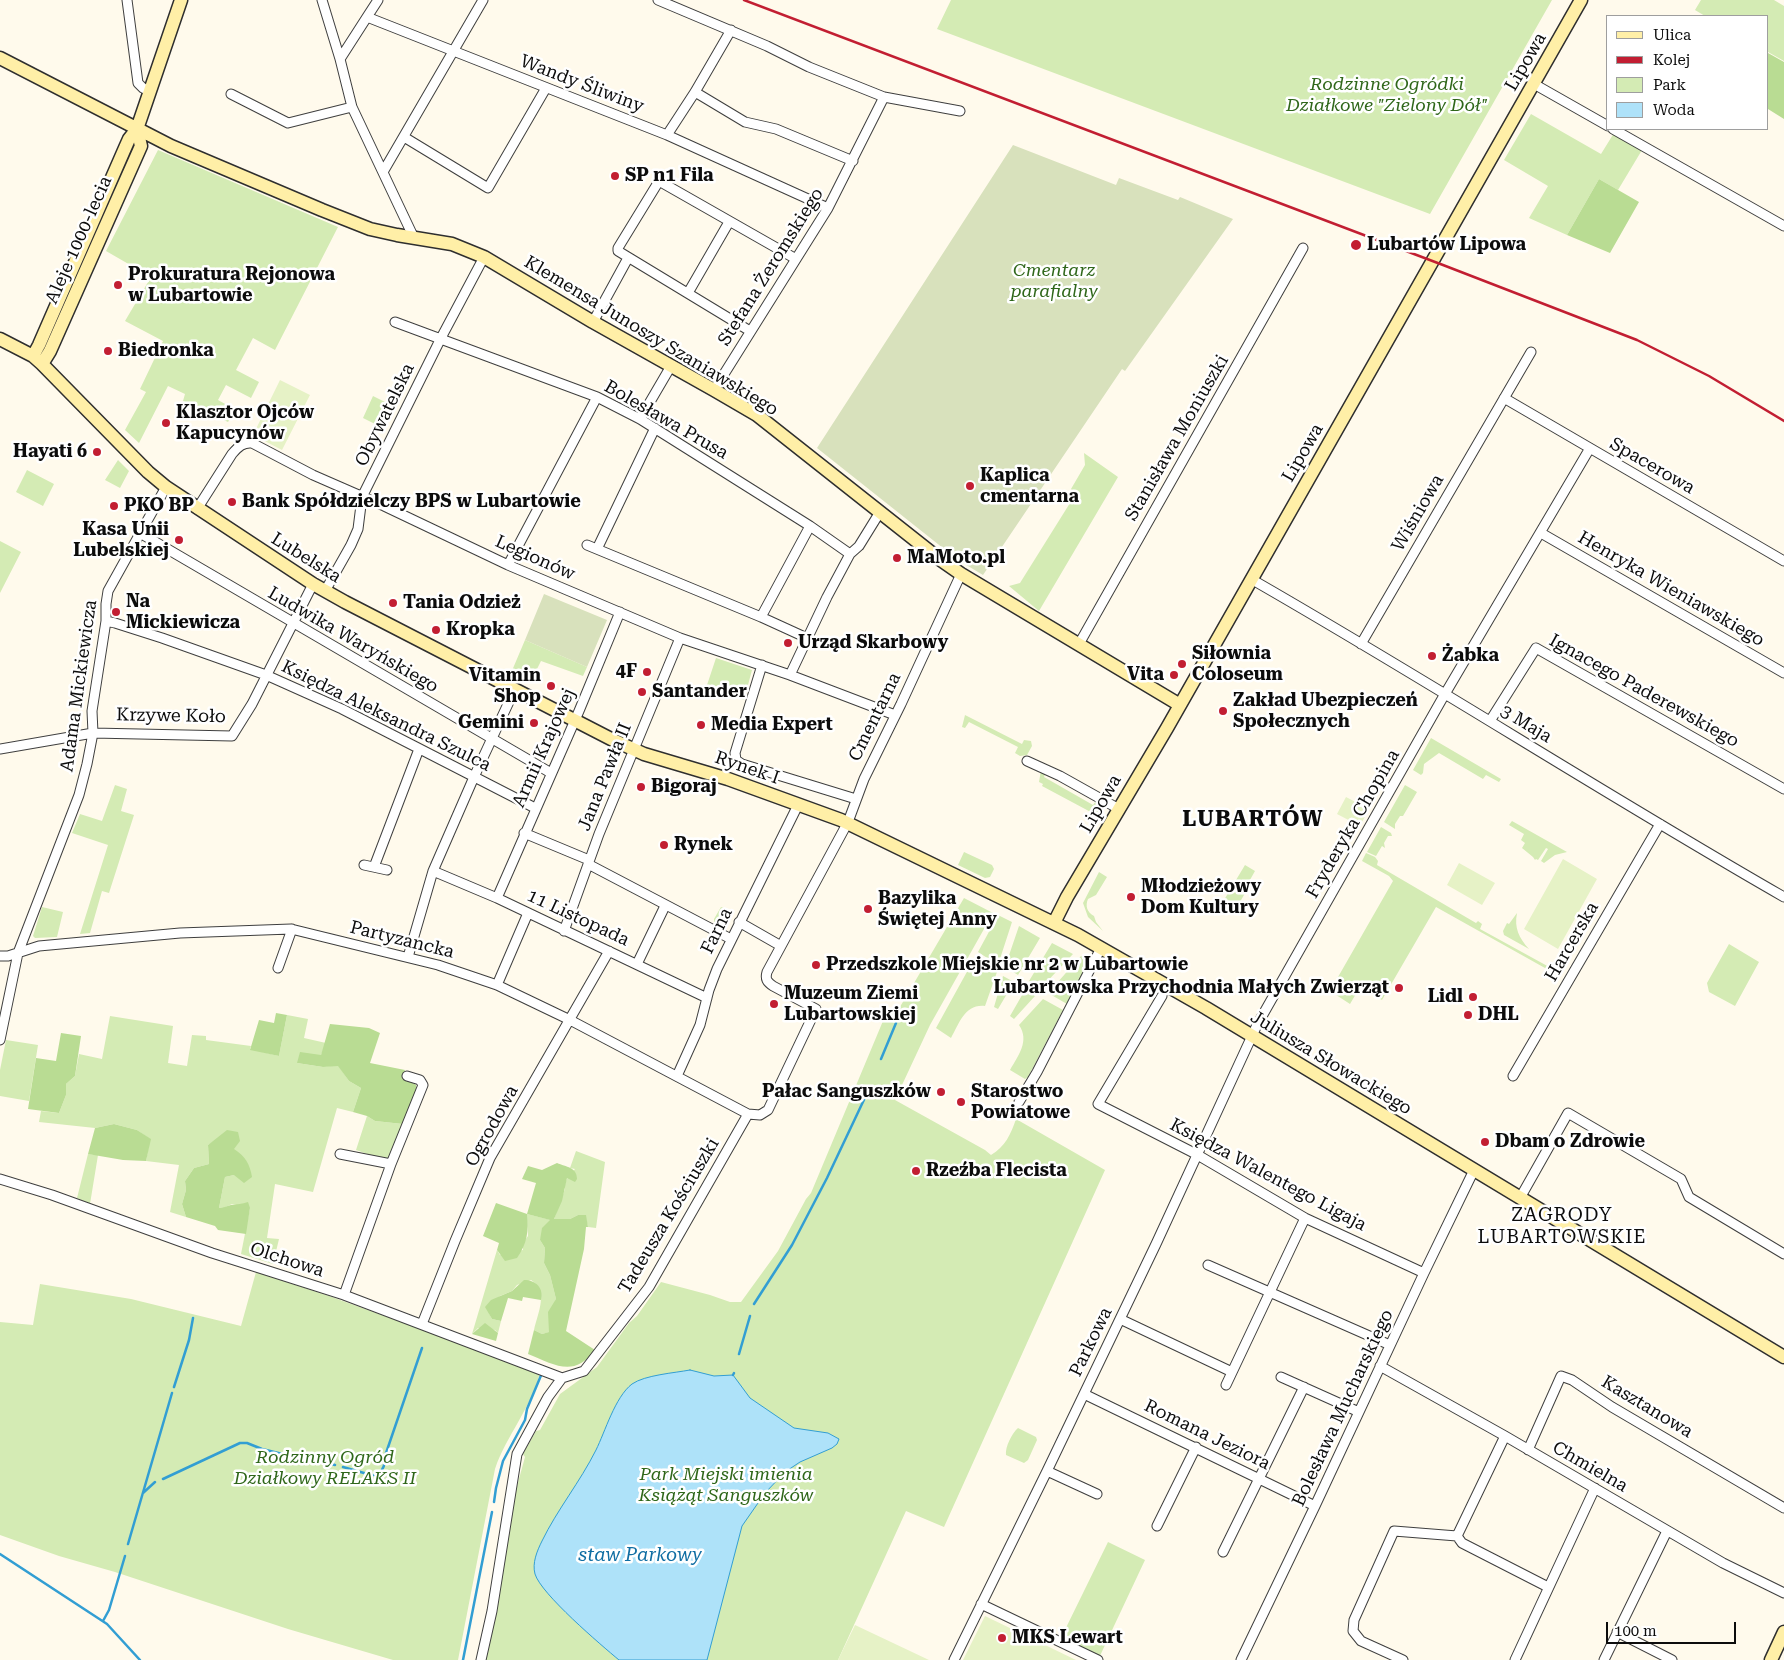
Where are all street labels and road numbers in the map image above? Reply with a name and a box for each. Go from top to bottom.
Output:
street label: Lipowa [1501,29,1551,95]
street label: Wandy Śliwiny [517,50,647,118]
street label: Aleje 1000-lecia [41,173,117,307]
street label: Stefana Żeromskiego [714,184,828,350]
street label: Klemensa Junoszy Szaniawskiego [520,251,782,421]
street label: Stanisława Moniuszki [1121,351,1233,525]
street label: Obywatelska [351,360,419,470]
street label: Bolesława Prusa [600,376,732,464]
street label: Lipowa [1278,420,1328,486]
street label: Spacerowa [1606,433,1698,499]
street label: Wiśniowa [1387,471,1449,555]
street label: Henryka Wieniawskiego [1574,527,1768,651]
street label: Lubelska [267,528,345,588]
street label: Legionów [492,531,578,585]
street label: Ludwika Waryńskiego [264,582,442,698]
street label: Adama Mickiewicza [56,599,102,773]
street label: Ignacego Paderewskiego [1545,630,1743,752]
street label: Księdza Aleksandra Szulca [278,656,494,776]
street label: Cmentarna [844,669,906,765]
street label: Armii Krajowej [508,685,580,811]
street label: 3 Maja [1496,700,1556,748]
street label: Krzywe Koło [116,704,226,728]
street label: Jana Pawła II [574,720,636,834]
street label: Fryderyka Chopina [1302,746,1404,902]
street label: Rynek I [712,747,782,789]
street label: Lipowa [1076,771,1126,837]
street label: 11 Listopada [523,885,633,951]
street label: Harcerska [1541,898,1603,986]
street label: Farna [697,905,737,957]
street label: Partyzancka [348,917,456,963]
street label: Juliusza Słowackiego [1246,1006,1416,1120]
street label: Ogrodowa [461,1082,523,1170]
street label: Księdza Walentego Ligaja [1166,1114,1370,1236]
street label: Tadeusza Kościuszki [614,1134,724,1298]
street label: Olchowa [247,1238,327,1282]
street label: Parkowa [1065,1304,1117,1380]
street label: Bolesława Mucharskiego [1288,1306,1398,1510]
street label: Kasztanowa [1597,1371,1697,1443]
street label: Romana Jeziora [1141,1395,1273,1475]
street label: Chmielna [1549,1437,1631,1497]

